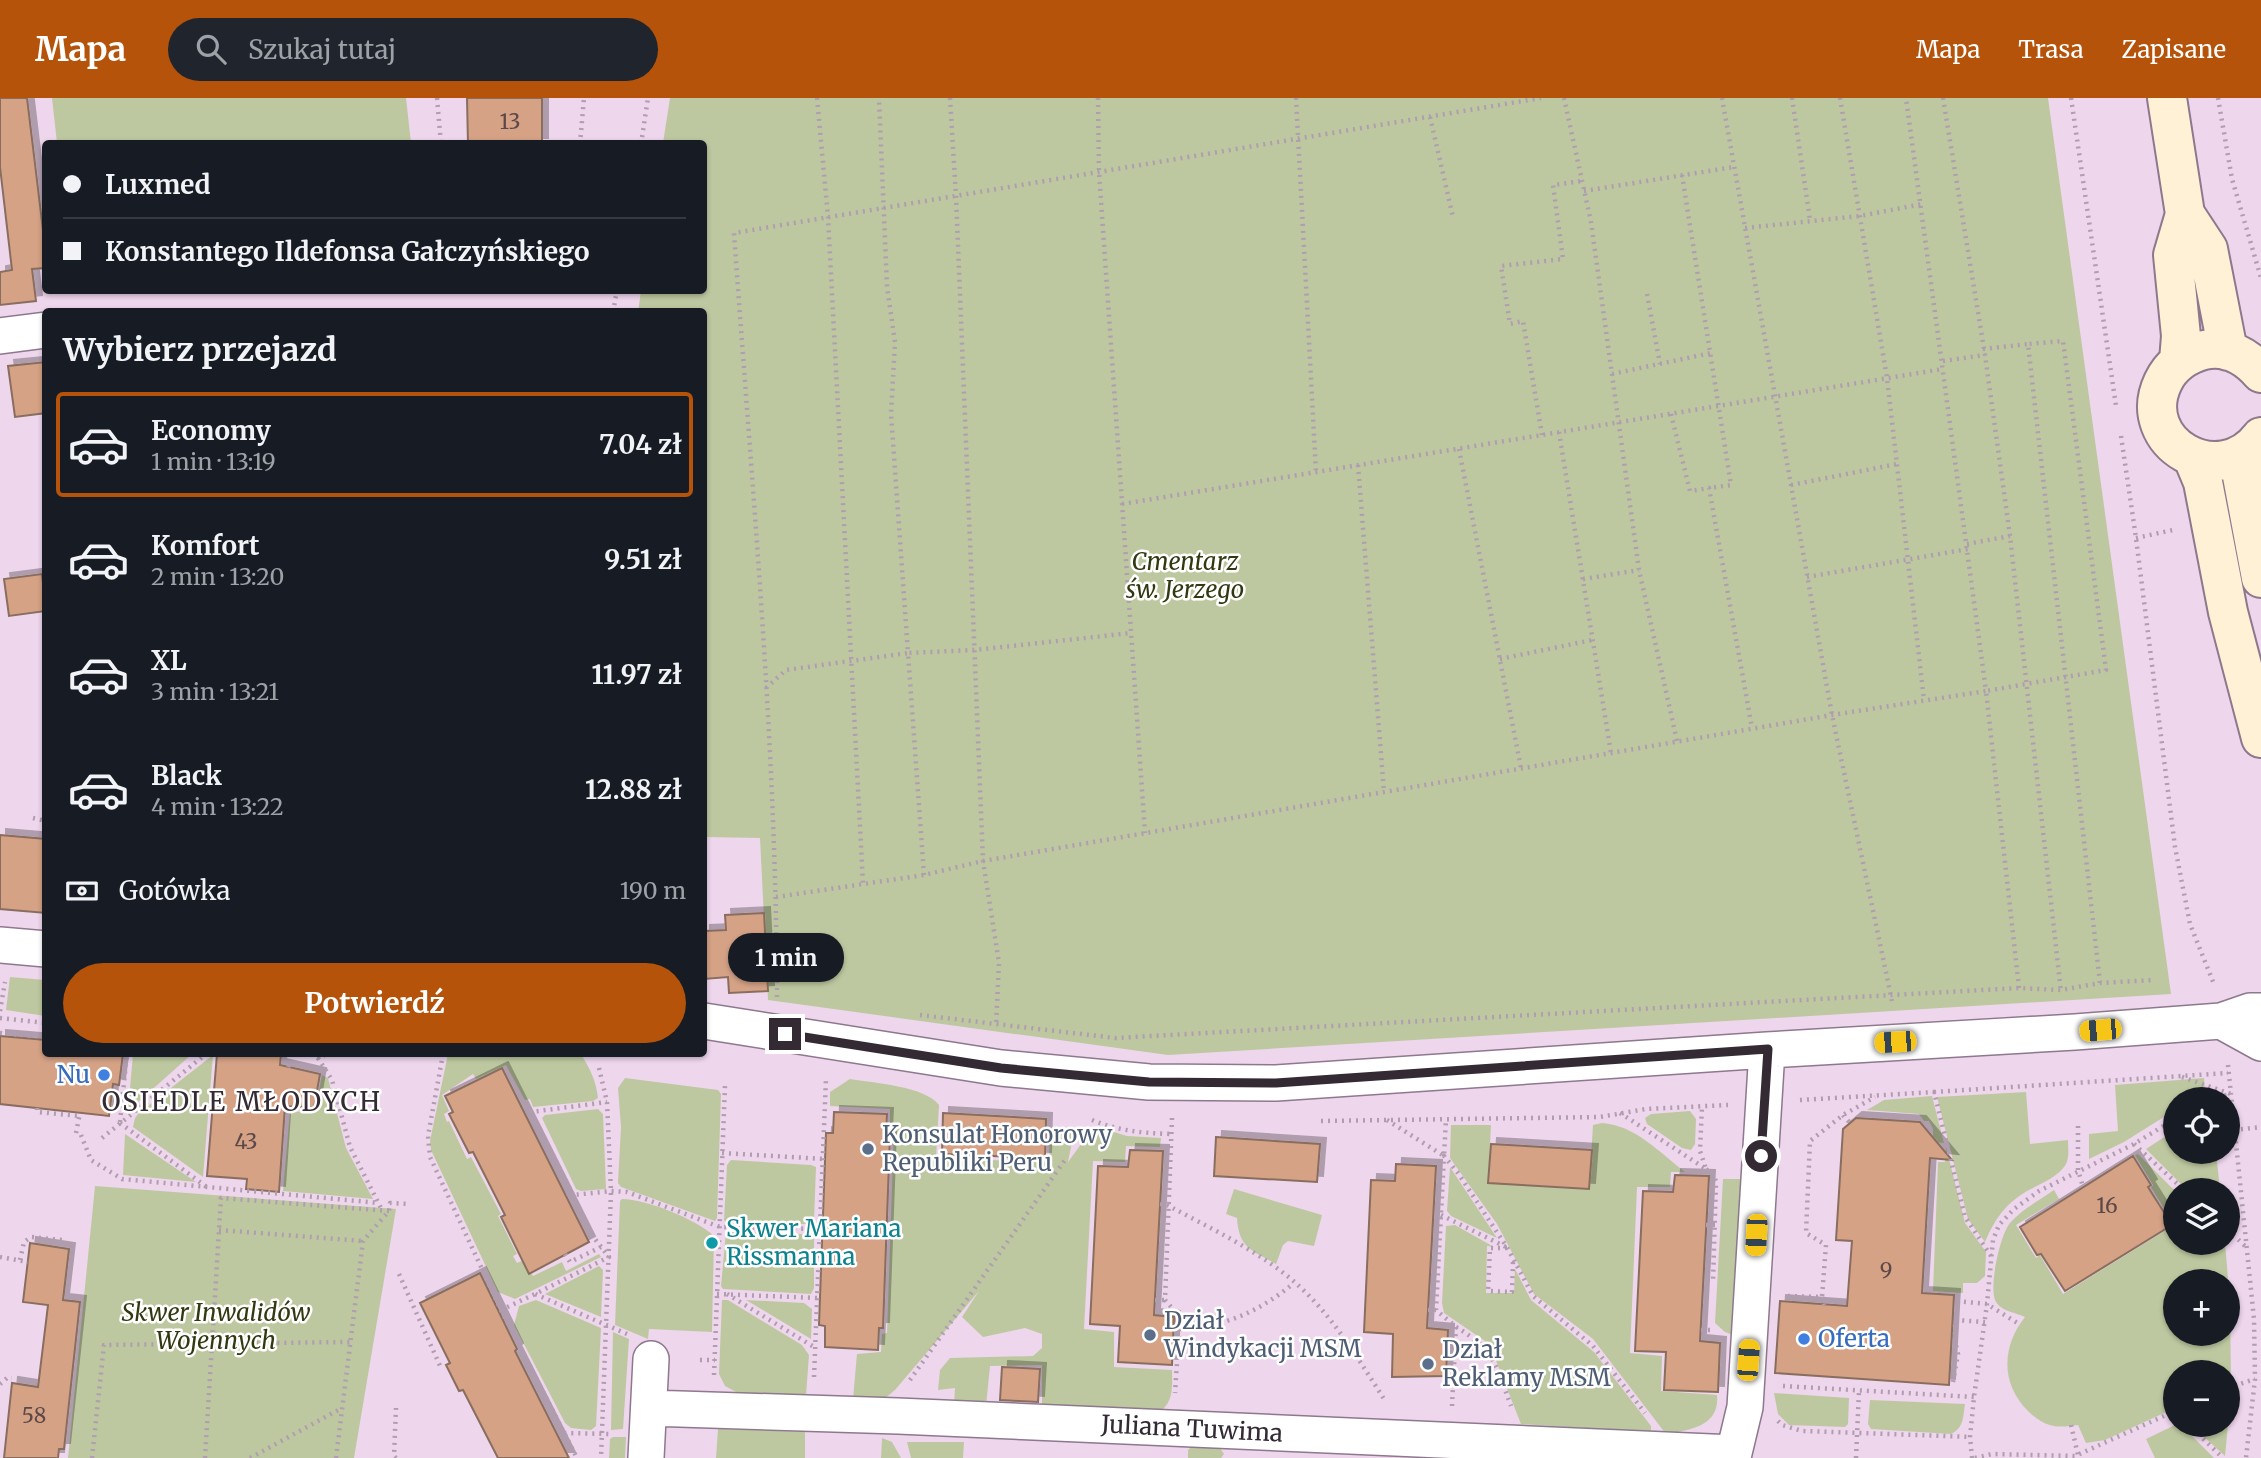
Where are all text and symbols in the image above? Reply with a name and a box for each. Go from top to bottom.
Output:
search box [168,18,658,81]
text: Mapa [35,29,126,70]
icon: search [192,30,230,68]
text: Szukaj tutaj [248,33,396,66]
text: Mapa [1916,34,1980,65]
text: Trasa [2018,34,2084,65]
text: Zapisane [2122,34,2226,65]
house number: 13 [500,108,520,135]
text: Luxmed [105,168,211,201]
text: Konstantego Ildefonsa Gałczyńskiego [105,235,590,268]
text: Wybierz przejazd [63,330,337,370]
icon: car [67,413,130,476]
text: Economy [151,414,271,447]
text: 7.04 zł [599,428,682,461]
text: 1 min · 13:19 [151,447,276,476]
icon: car [67,528,130,591]
text: Komfort [151,529,260,562]
text: 9.51 zł [604,543,682,576]
park label: Cmentarz św. Jerzego [1126,546,1244,605]
text: 2 min · 13:20 [151,562,284,591]
icon: car [67,643,130,706]
text: XL [151,644,187,677]
text: 11.97 zł [591,658,682,691]
text: 3 min · 13:21 [151,677,279,706]
icon: car [67,758,130,821]
text: Black [151,759,222,792]
text: 12.88 zł [585,773,682,806]
text: 4 min · 13:22 [151,792,284,821]
icon: cash [63,872,101,910]
text: Gotówka [119,874,231,907]
text: 190 m [620,876,686,905]
callout: 1 min [727,932,843,982]
text: 1 min [755,943,817,972]
button: Potwierdź [63,963,686,1043]
route end [769,1018,801,1050]
car [2079,1018,2122,1042]
car [1874,1030,1917,1054]
place label: Nu [57,1059,90,1090]
marker: Nu [96,1067,112,1083]
district label: OSIEDLE MŁODYCH [102,1085,382,1118]
map controls [2163,1087,2240,1437]
button: locate [2163,1087,2240,1164]
place label: Konsulat Honorowy Republiki Peru [882,1119,1112,1178]
house number: 43 [234,1128,258,1155]
route start [1745,1140,1777,1172]
marker: Konsulat Honorowy Republiki Peru [860,1141,876,1157]
button: layers [2163,1178,2240,1255]
house number: 16 [2096,1192,2118,1219]
place label: Skwer Mariana Rissmanna [726,1213,901,1272]
car [1745,1213,1768,1257]
marker: Skwer Mariana Rissmanna [704,1235,720,1251]
house number: 9 [1880,1257,1892,1284]
button: + [2163,1269,2240,1346]
park label: Skwer Inwalidów Wojennych [122,1297,311,1356]
place label: Dział Windykacji MSM [1163,1305,1362,1364]
place label: Oferta [1818,1323,1890,1354]
marker: Dział Windykacji MSM [1142,1327,1158,1343]
marker: Oferta [1796,1331,1812,1347]
place label: Dział Reklamy MSM [1442,1334,1611,1393]
car [1737,1338,1760,1382]
marker: Dział Reklamy MSM [1420,1356,1436,1372]
button: − [2163,1360,2240,1437]
house number: 58 [22,1402,46,1429]
street label: Juliana Tuwima [1099,1408,1284,1449]

